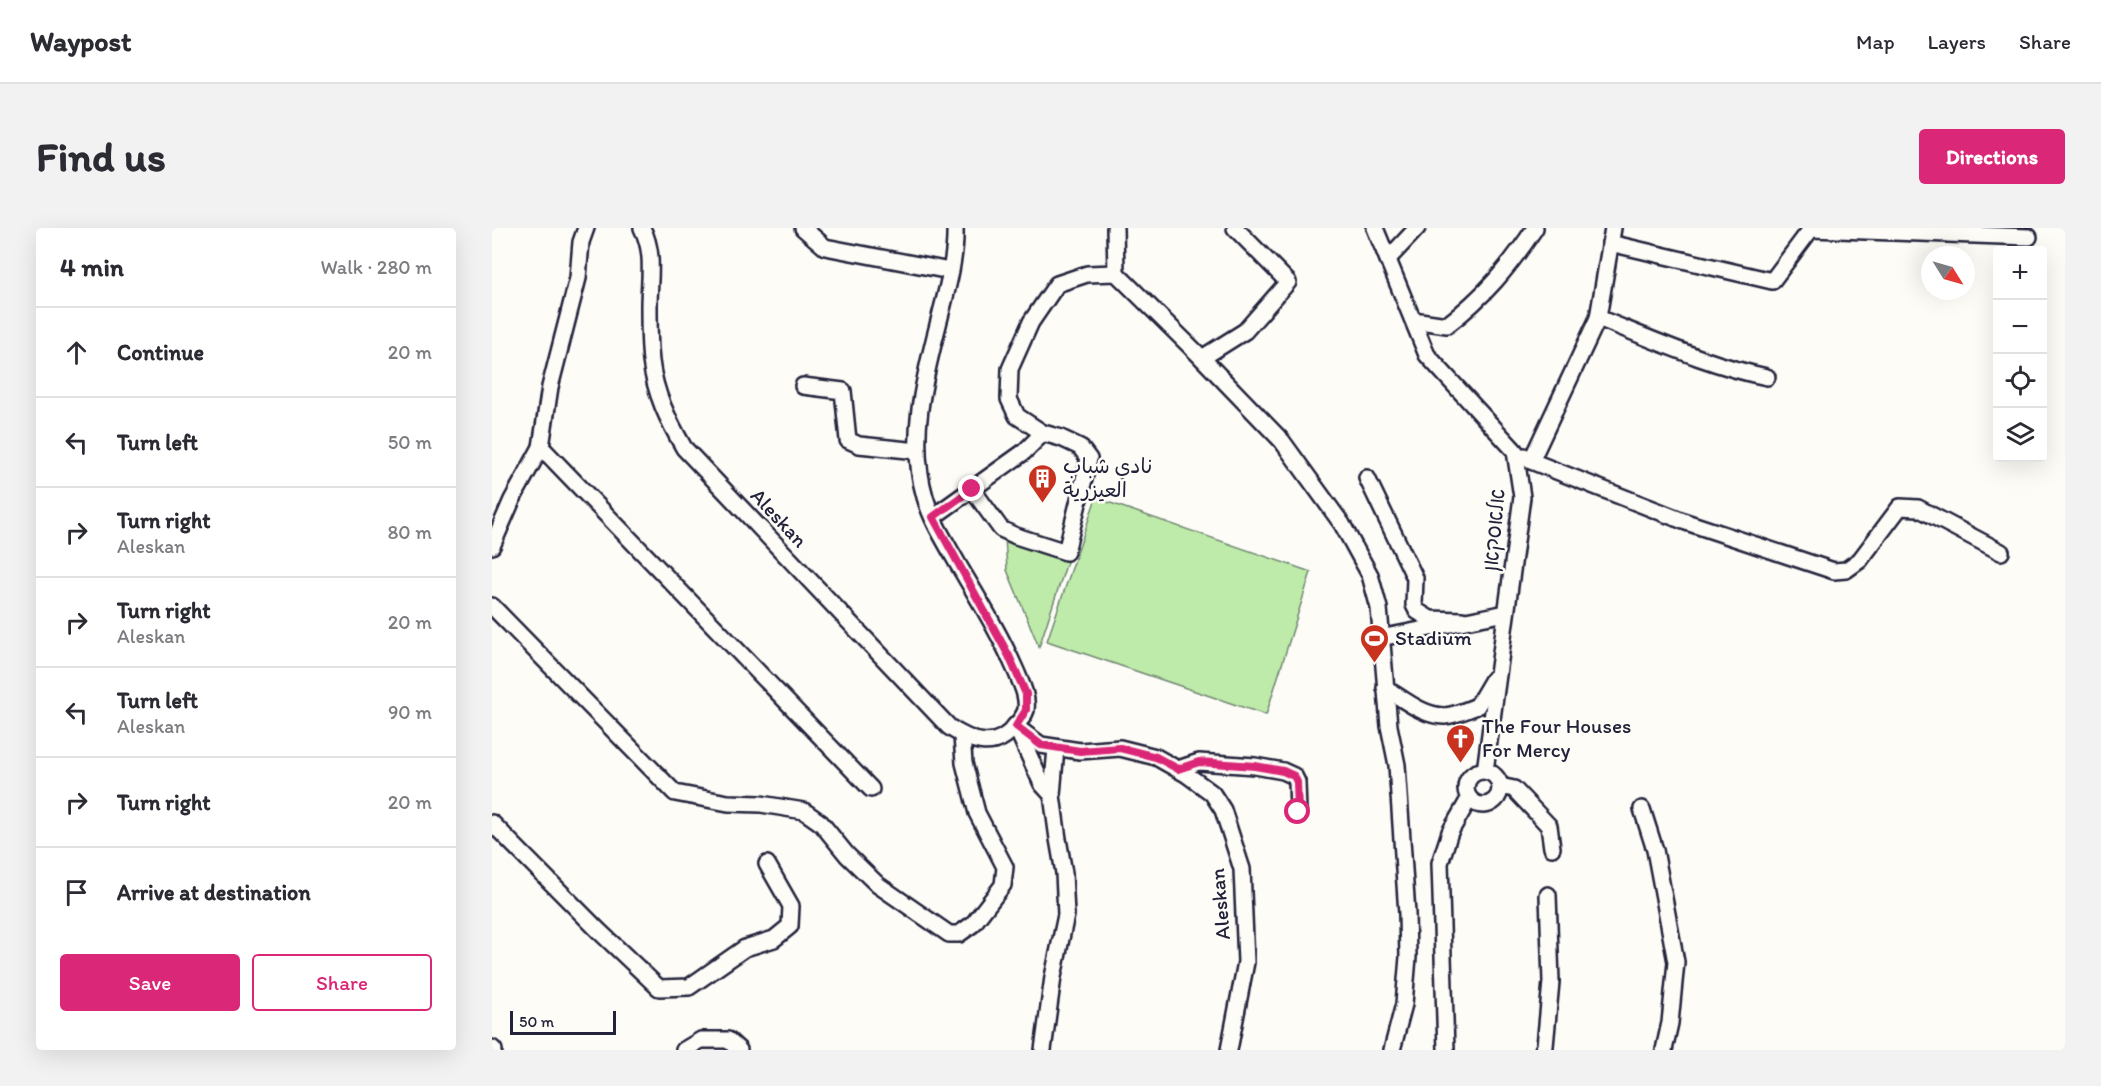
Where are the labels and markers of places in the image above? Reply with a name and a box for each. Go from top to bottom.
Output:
place label: نادي شباب العيزرية [1063,453,1152,502]
building icon: نادي شباب العيزرية [1026,462,1058,504]
sports icon: Stadium [1358,622,1390,664]
place label: Stadium [1395,625,1472,650]
place label: The Four Houses For Mercy [1482,713,1631,762]
church icon: The Four Houses For Mercy [1445,722,1477,764]

